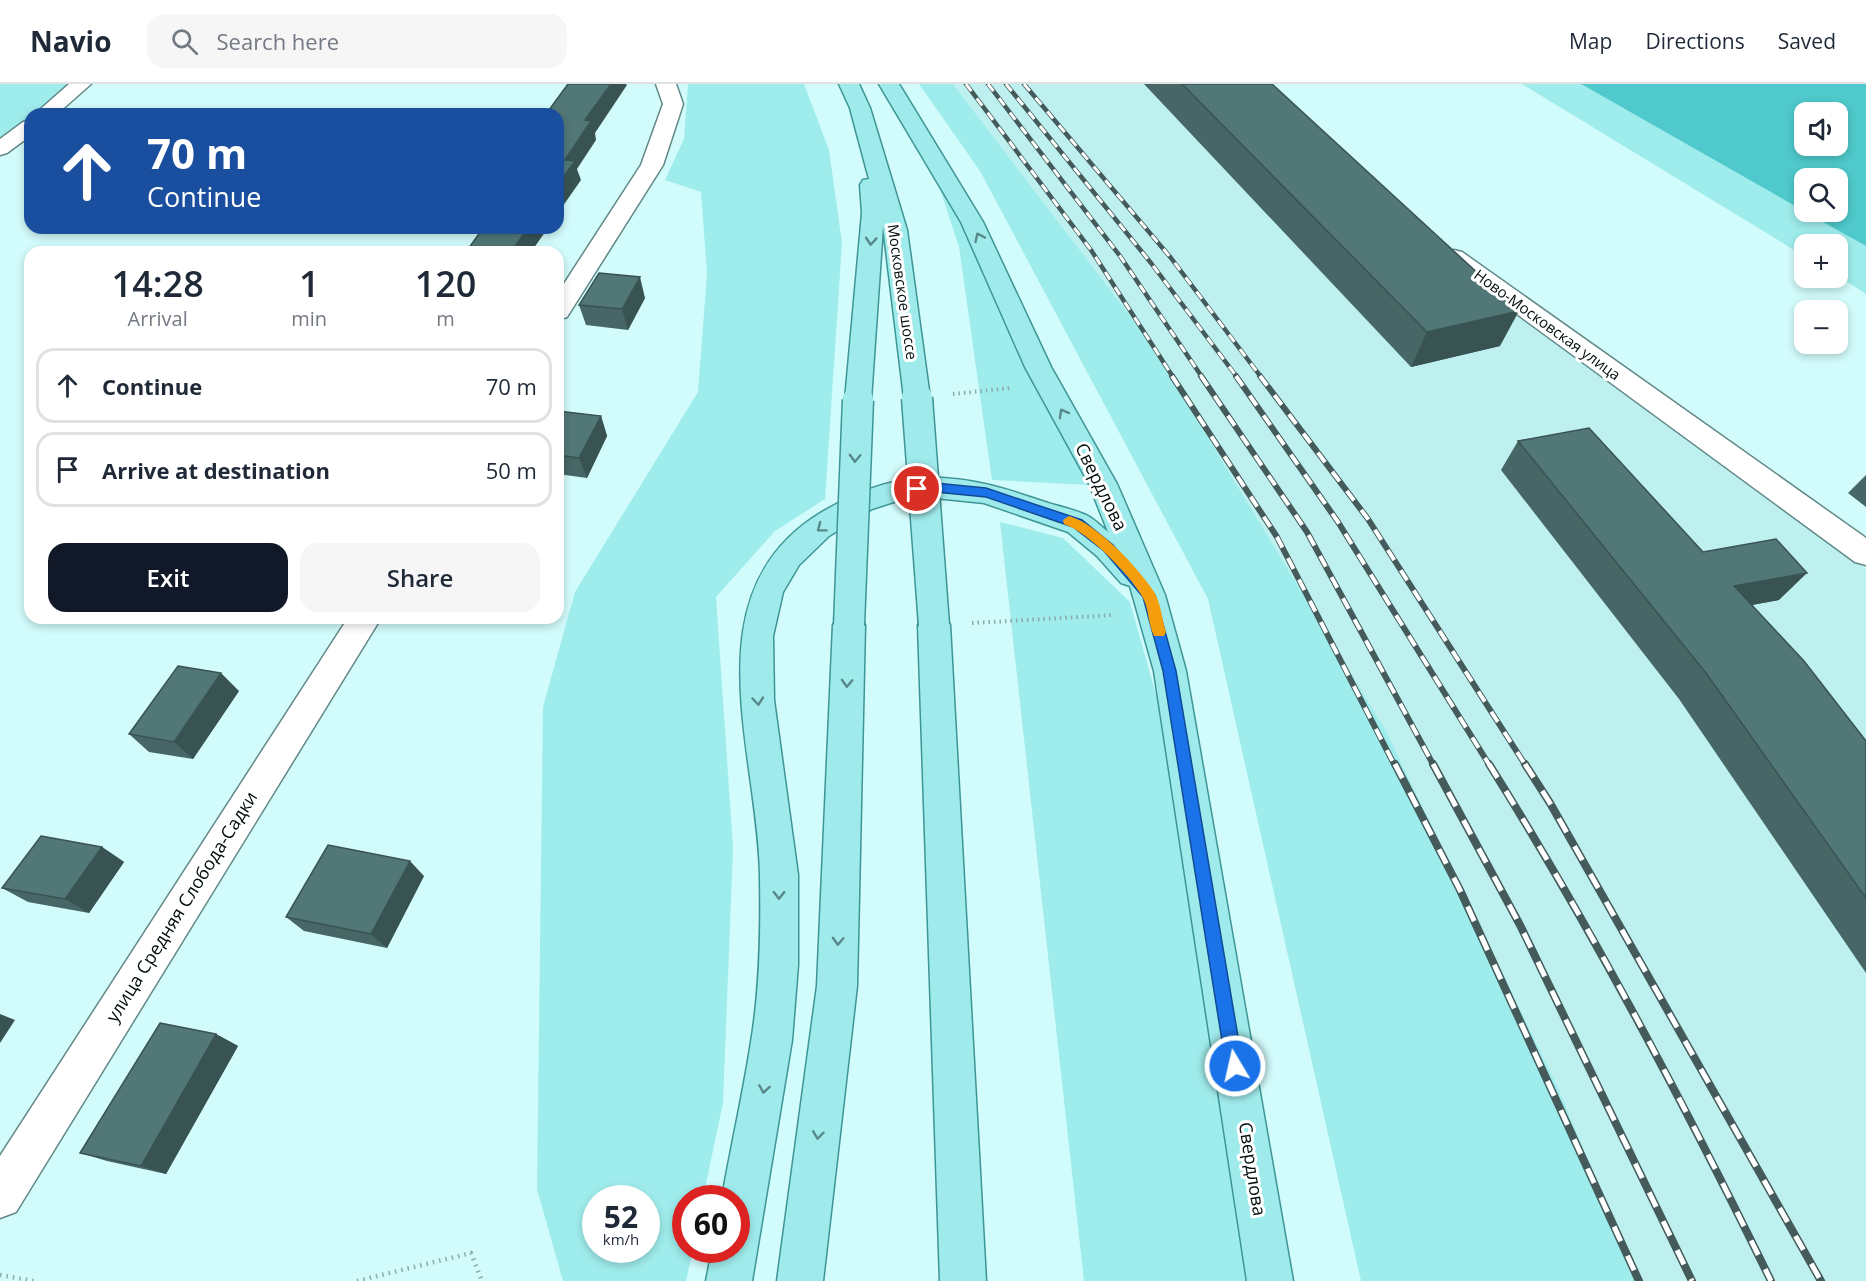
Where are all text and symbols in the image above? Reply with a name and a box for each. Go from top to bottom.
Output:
search box [147,14,567,68]
text: Navio [30,22,111,60]
icon: search [168,25,201,58]
text: Search here [216,26,339,56]
text: Map [1569,27,1612,55]
text: Directions [1645,27,1745,55]
text: Saved [1778,27,1836,55]
map controls [1794,102,1848,354]
button: sound [1794,102,1848,156]
text: 70 m [147,124,247,181]
icon: ahead [48,132,126,210]
button: search [1794,168,1848,222]
text: Continue [147,178,262,215]
street label: Московское шоссе [884,223,922,361]
one-way arrow [974,233,986,244]
button: + [1794,234,1848,288]
one-way arrow [865,237,878,246]
text: 14:28 [112,259,204,308]
text: 1 [299,259,320,308]
text: 120 [415,259,476,308]
street label: Ново-Московская улица [1470,264,1625,384]
button: − [1794,300,1848,354]
text: Arrival [128,305,188,332]
text: min [291,305,327,332]
text: m [436,305,455,332]
icon: ahead [51,369,84,402]
text: Continue [102,371,202,401]
text: 70 m [486,371,537,401]
one-way arrow [1059,409,1070,419]
street label: Свердлова [1070,439,1133,534]
icon: arrive [51,453,84,486]
one-way arrow [849,454,862,463]
text: Arrive at destination [102,455,330,485]
text: 50 m [486,455,537,485]
pin [891,463,942,514]
icon: arrive [900,472,933,505]
one-way arrow [816,521,827,532]
button: Exit [48,543,288,612]
button: Share [300,543,540,612]
one-way arrow [841,679,854,688]
one-way arrow [751,697,764,706]
street label: улица Средняя Слобода-Садки [100,786,262,1027]
one-way arrow [773,890,785,899]
one-way arrow [832,936,845,945]
position arrow [1203,1034,1267,1098]
one-way arrow [758,1084,771,1094]
street label: Свердлова [1234,1120,1272,1217]
one-way arrow [812,1130,825,1139]
speed limit sign: 60 [672,1185,750,1263]
text: 52 [604,1196,638,1237]
text: km/h [603,1229,639,1249]

